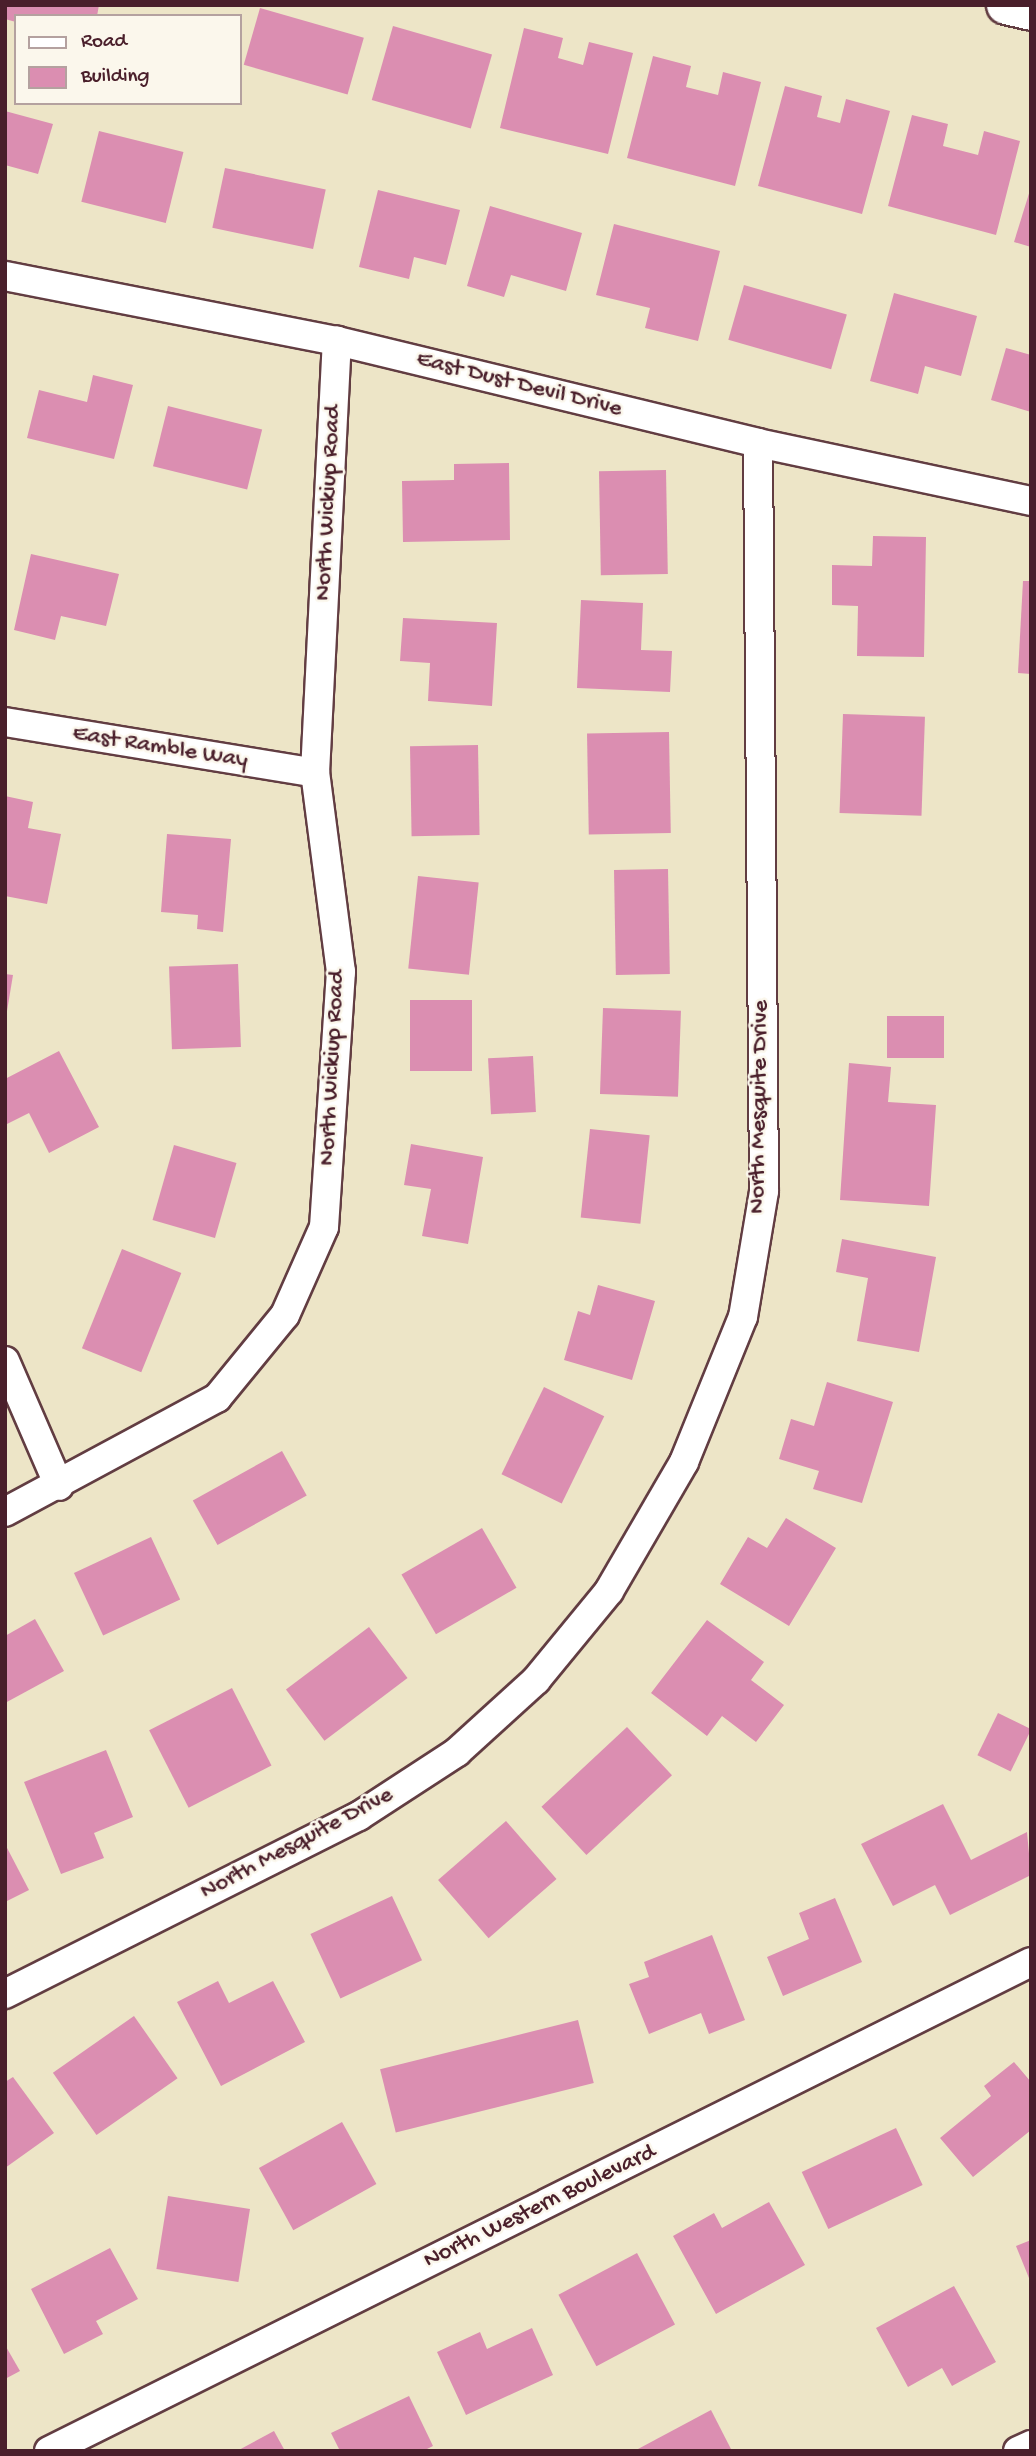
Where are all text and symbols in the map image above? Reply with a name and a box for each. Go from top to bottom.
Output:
legend [14,14,242,105]
text: Road [81,30,127,55]
text: Building [81,65,150,90]
street label: East Dust Devil Drive [413,346,625,424]
street label: North Wickiup Road [309,404,349,602]
street label: East Ramble Way [70,720,250,776]
street label: North Wickiup Road [313,969,353,1167]
street label: North Mesquite Drive [744,1000,776,1214]
street label: North Mesquite Drive [196,1781,398,1907]
street label: North Western Boulevard [419,2138,661,2276]

